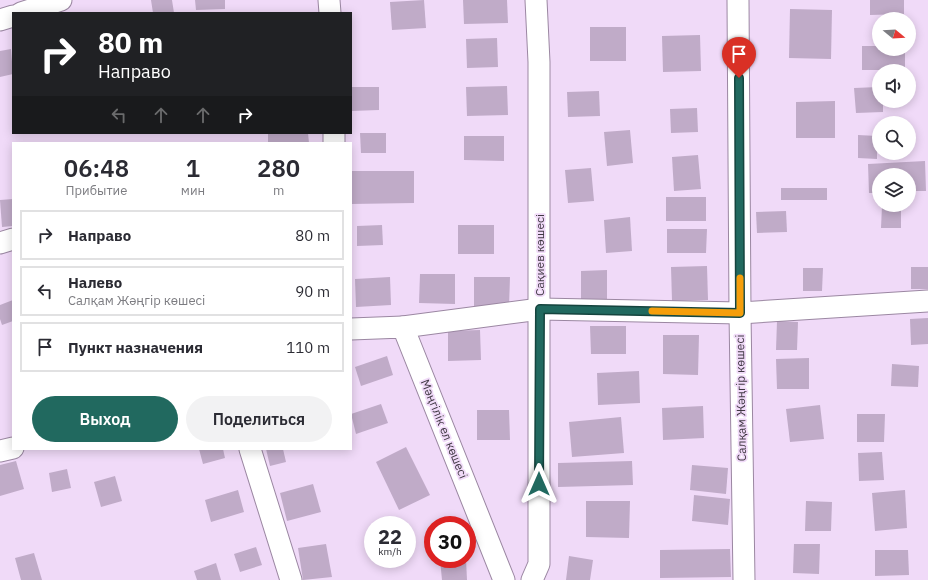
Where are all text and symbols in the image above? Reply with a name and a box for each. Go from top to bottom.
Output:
north arrow [872,12,916,56]
map controls [872,12,916,212]
text: 80 m [98,24,163,61]
icon: right [32,28,84,80]
pin [722,37,756,78]
icon: arrive [728,43,750,65]
text: Направо [98,60,171,83]
button: sound [872,64,916,108]
icon: left [108,104,130,126]
icon: ahead [150,104,172,126]
icon: ahead [192,104,214,126]
icon: right [234,104,256,126]
button: search [872,116,916,160]
text: 06:48 [64,152,129,184]
text: 1 [186,152,200,184]
text: 280 [257,152,300,184]
button: layers [872,168,916,212]
text: Прибытие [66,182,127,199]
text: мин [181,182,205,199]
text: m [273,182,284,199]
street label: Сақиев көшесі [532,214,547,296]
icon: right [34,224,56,246]
text: Направо [68,226,131,245]
text: 80 m [295,226,330,245]
text: Налево [68,273,122,292]
icon: left [34,280,56,302]
text: 90 m [295,282,330,301]
text: Салқам Жәңгір көшесі [68,292,205,309]
street label: Салқам Жәңгір көшесі [732,334,749,462]
icon: arrive [34,336,56,358]
text: Пункт назначения [68,338,203,357]
text: 110 m [286,338,330,357]
street label: Мәңгілік ел көшесі [418,377,471,481]
button: Выход [32,396,178,442]
button: Поделиться [186,396,332,442]
position arrow [518,463,560,505]
speed limit sign: 30 [424,516,476,568]
text: 22 [378,523,402,550]
text: km/h [378,545,402,558]

